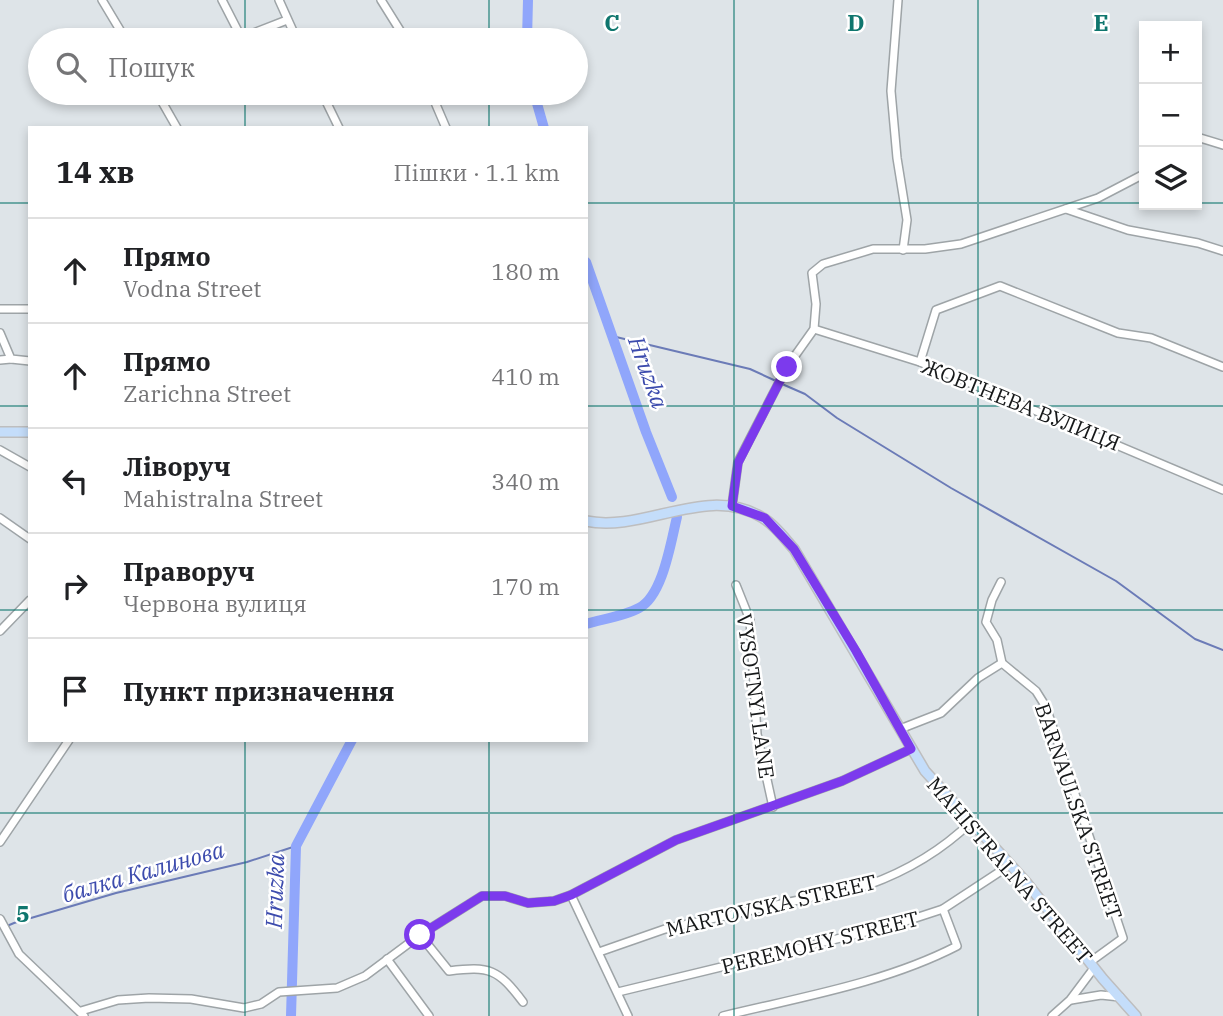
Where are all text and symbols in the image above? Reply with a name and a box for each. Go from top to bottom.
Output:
text: C [604,7,620,37]
text: D [847,7,865,37]
text: E [1093,7,1109,37]
map controls [1139,21,1202,210]
button: + [1139,21,1202,84]
search box [28,28,588,105]
icon: search [52,48,90,86]
text: Пошук [108,50,195,84]
button: − [1139,84,1202,147]
button: layers [1139,147,1202,210]
text: 14 хв [56,152,135,191]
text: Пішки · 1.1 km [393,157,560,187]
text: Прямо [123,239,211,273]
icon: ahead [56,252,94,290]
text: 180 m [491,256,560,286]
text: Vodna Street [123,273,261,303]
water label: Hruzka [622,331,676,413]
text: Прямо [123,344,211,378]
route end [771,351,802,382]
street label: ЖОВТНЕВА ВУЛИЦЯ [917,351,1125,457]
icon: ahead [56,357,94,395]
text: 410 m [491,361,560,391]
text: Zarichna Street [123,378,291,408]
text: Ліворуч [123,449,231,483]
icon: left [56,462,94,500]
text: 340 m [491,466,560,496]
text: Mahistralna Street [123,483,323,513]
text: Праворуч [123,554,255,588]
icon: right [56,567,94,605]
text: 170 m [491,571,560,601]
text: Червона вулиця [123,588,307,618]
street label: VYSOTNYI LANE [731,612,781,780]
icon: arrive [56,672,94,710]
text: Пункт призначення [123,674,395,708]
street label: BARNAULSKA STREET [1029,699,1129,923]
street label: MAHISTRALNA STREET [921,770,1099,970]
water label: балка Калинова [58,833,228,908]
water label: Hruzka [258,853,290,930]
street label: MARTOVSKA STREET [663,867,879,943]
text: 5 [16,898,30,928]
street label: PEREMOHY STREET [718,904,922,980]
route start [404,919,435,950]

